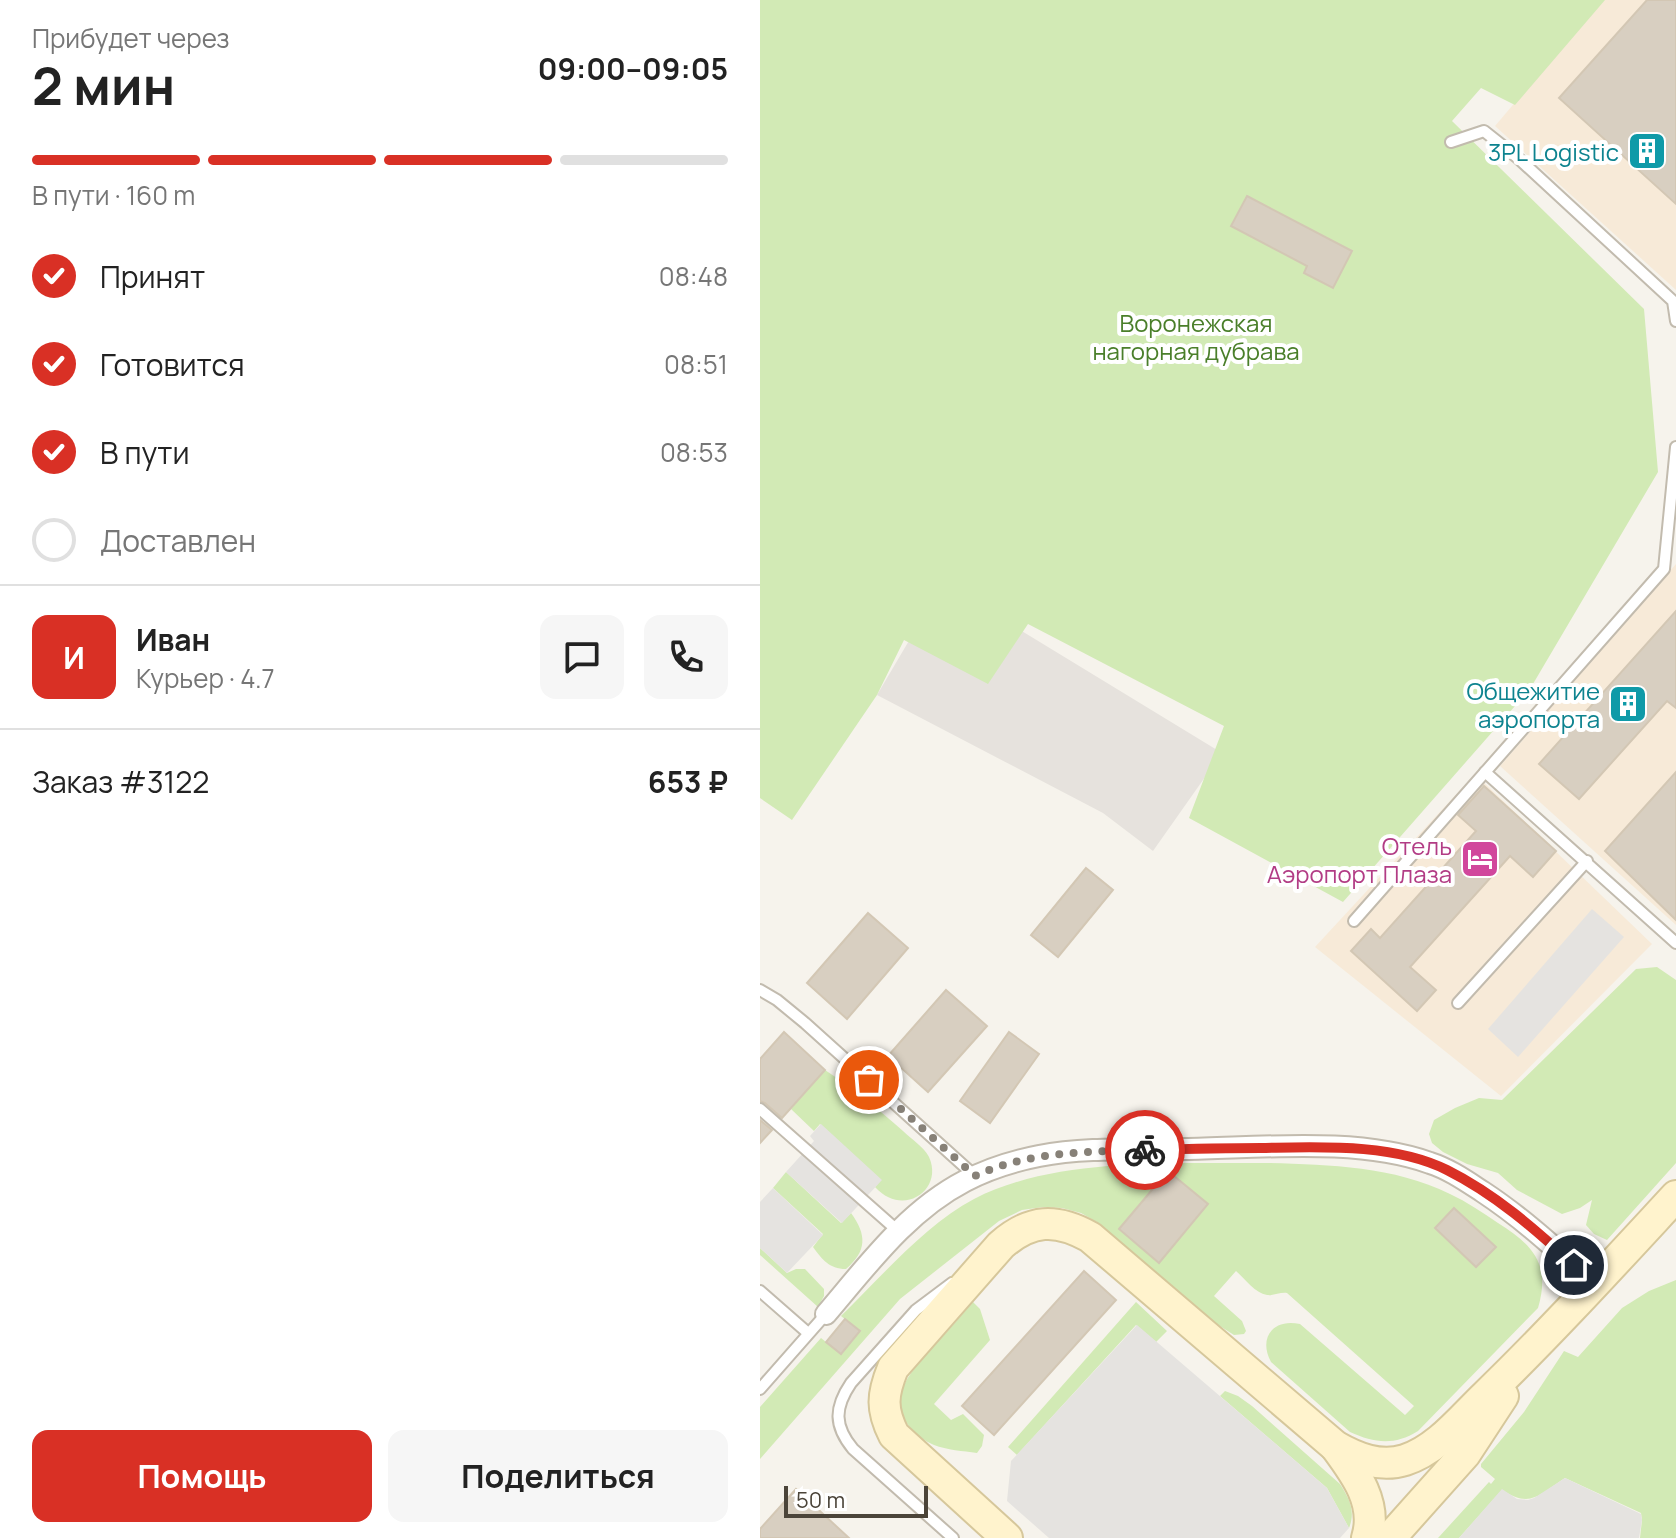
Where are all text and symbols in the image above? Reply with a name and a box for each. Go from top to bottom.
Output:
text: Прибудет через [32,20,230,56]
text: 09:00–09:05 [538,48,728,89]
text: 2 мин [32,50,175,121]
building icon: 3PL Logistic [1626,130,1668,172]
place label: 3PL Logistic [1488,135,1619,168]
text: В пути · 160 m [32,177,195,213]
icon: check [32,254,76,298]
text: Принят [100,256,205,297]
text: 08:48 [659,258,728,294]
park label: Воронежская нагорная дубрава [1092,306,1300,367]
icon: check [32,342,76,386]
text: Готовится [100,344,245,385]
text: 08:51 [664,346,728,382]
icon: check [32,430,76,474]
text: В пути [100,432,190,473]
text: 08:53 [660,434,728,470]
text: Доставлен [100,520,256,561]
button: chat [540,615,624,699]
button: phone [644,615,728,699]
text: Иван [136,619,210,660]
text: И [63,637,85,678]
text: Курьер · 4.7 [136,660,275,696]
place label: Общежитие аэропорта [1466,674,1600,735]
building icon: Общежитие аэропорта [1607,683,1649,725]
text: Заказ #3122 [32,761,209,802]
text: 653 ₽ [648,761,728,802]
place label: Отель Аэропорт Плаза [1267,829,1452,890]
hotel icon: Отель Аэропорт Плаза [1459,838,1501,880]
pin [835,1046,903,1114]
icon: bag [847,1058,891,1102]
courier [1105,1110,1185,1190]
icon: bike [1123,1128,1167,1172]
pin [1540,1231,1608,1299]
icon: home [1552,1243,1596,1287]
button: Помощь [32,1430,372,1522]
button: Поделиться [388,1430,728,1522]
scale bar [784,1482,928,1518]
text: 50 m [796,1485,845,1515]

